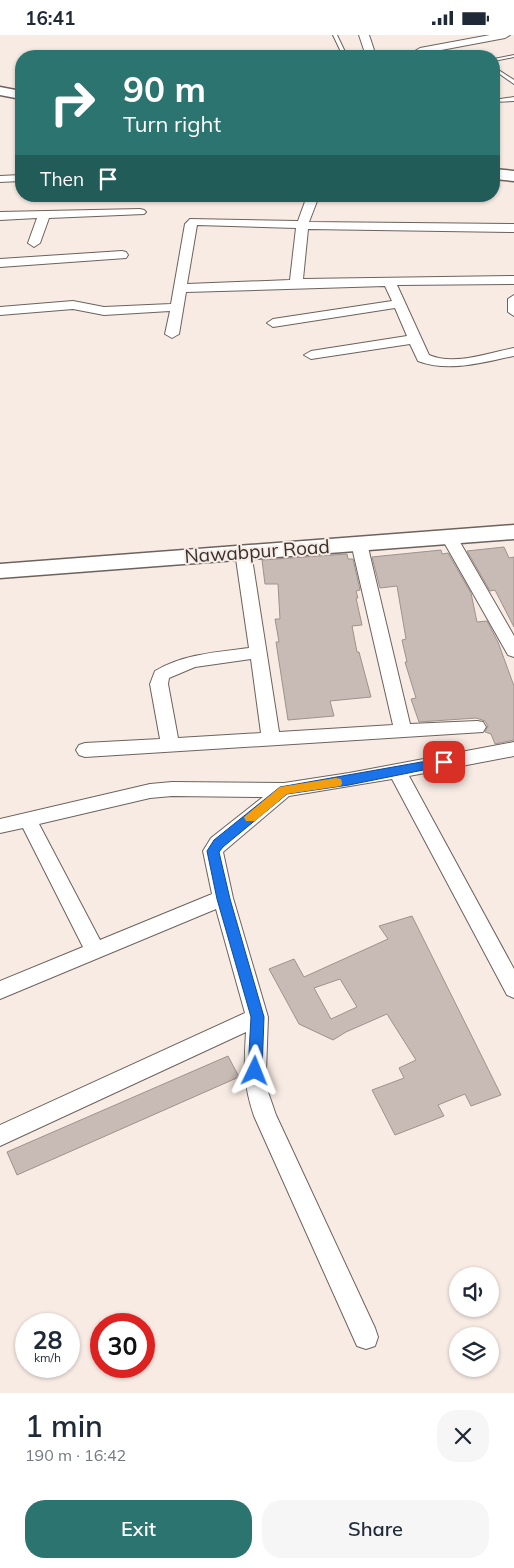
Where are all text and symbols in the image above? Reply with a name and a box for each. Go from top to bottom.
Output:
text: 16:41 [25,6,75,30]
text: 90 m [123,67,206,111]
icon: right [40,70,105,135]
text: Turn right [123,110,221,138]
icon: arrive [94,165,122,193]
text: Then [40,167,84,191]
street label: Nawabpur Road [184,534,330,568]
pin [423,741,465,783]
icon: arrive [430,748,458,776]
position arrow [228,1044,280,1096]
map controls [449,1267,499,1377]
button: sound [449,1267,499,1317]
speed limit sign: 30 [90,1313,155,1378]
text: 28 [32,1324,63,1355]
button: layers [449,1327,499,1377]
text: km/h [34,1350,61,1365]
text: 1 min [25,1407,103,1445]
button: close [437,1410,489,1462]
text: 190 m · 16:42 [25,1445,126,1465]
button: Exit [25,1500,252,1558]
button: Share [262,1500,489,1558]

